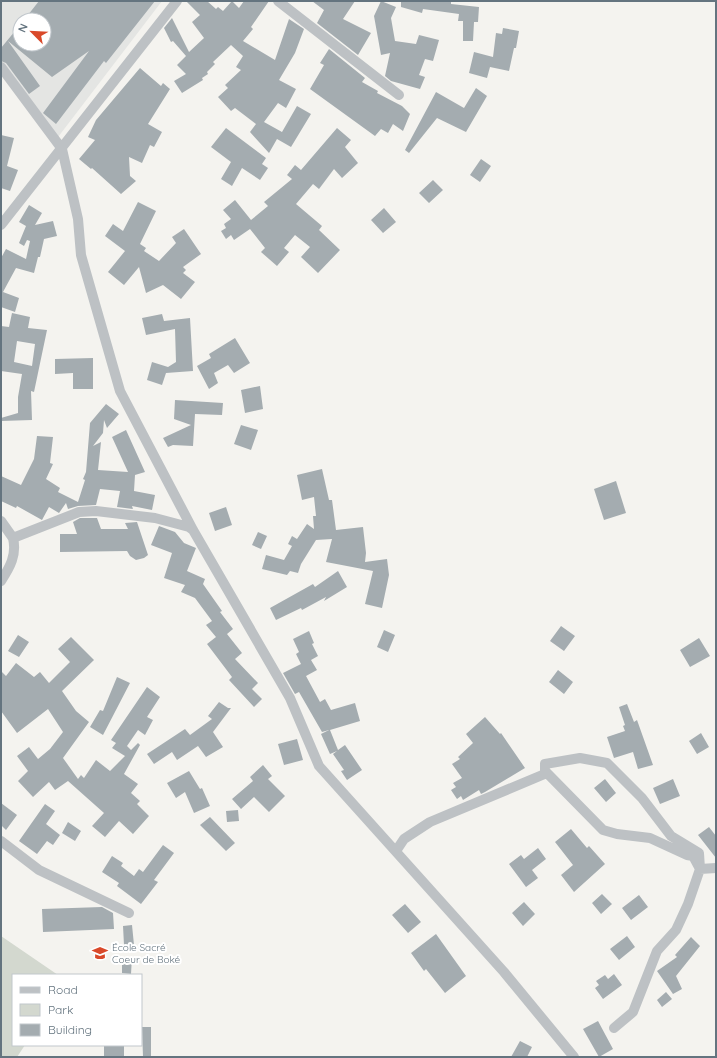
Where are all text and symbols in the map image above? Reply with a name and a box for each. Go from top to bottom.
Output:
north arrow [12,12,52,52]
text: N [15,21,31,34]
place label: École Sacré Coeur de Boké [112,941,181,966]
school or university icon: École Sacré Coeur de Boké [91,944,109,962]
legend [12,974,142,1046]
text: Road [48,982,78,997]
text: Park [48,1002,73,1017]
text: Building [48,1022,92,1037]

